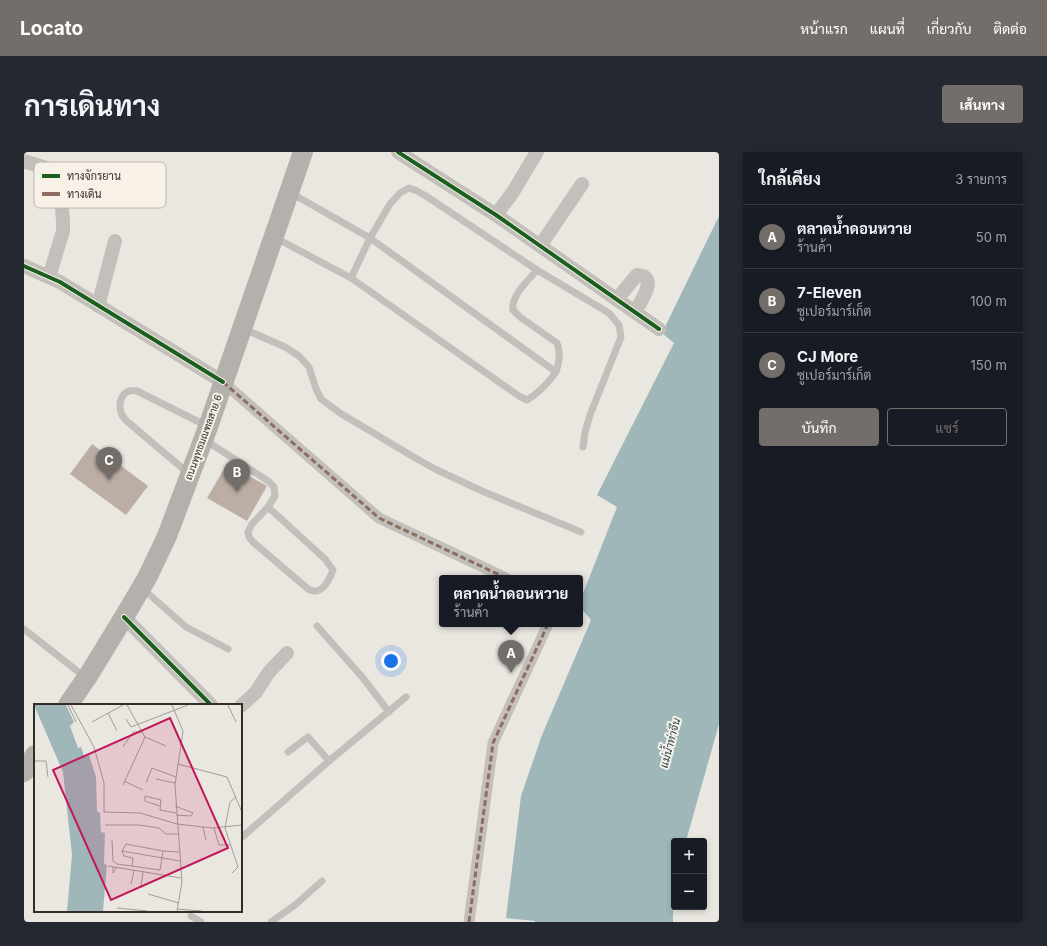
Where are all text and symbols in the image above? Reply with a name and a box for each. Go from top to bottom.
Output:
text: Locato [20,17,83,40]
text: หน้าแรก [800,20,848,37]
text: แผนที่ [870,20,905,37]
text: เกี่ยวกับ [927,20,971,37]
text: ติดต่อ [993,20,1027,37]
button: เส้นทาง [942,85,1023,123]
text: การเดินทาง [24,89,160,123]
legend [34,162,166,208]
text: ทางจักรยาน [67,169,121,183]
text: ใกล้เคียง [759,169,821,189]
text: 3 รายการ [955,171,1007,187]
text: ทางเดิน [67,187,102,201]
text: ตลาดน้ำดอนหวาย [797,219,912,238]
text: A [767,229,777,245]
text: 50 m [976,229,1007,245]
text: ร้านค้า [797,239,832,255]
text: 7-Eleven [797,283,862,302]
text: B [768,293,776,309]
text: 100 m [970,293,1007,309]
text: ซูเปอร์มาร์เก็ต [797,303,871,319]
text: CJ More [797,347,858,366]
text: C [767,357,777,373]
text: 150 m [971,357,1007,373]
text: ซูเปอร์มาร์เก็ต [797,367,871,383]
street label: ถนนพุทธมณฑลสาย 6 [182,392,226,482]
button: บันทึก [759,408,879,446]
button: แชร์ [887,408,1007,446]
pin: C [96,447,122,480]
pin: B [224,459,250,492]
popup [439,575,583,627]
text: ตลาดน้ำดอนหวาย [454,584,568,603]
text: ร้านค้า [454,604,489,620]
pin: A [498,640,524,673]
your location [381,651,401,671]
inset map [34,704,242,912]
water label: แม่น้ำท่าจีน [653,715,683,770]
map controls [671,838,707,910]
button: + [671,838,707,874]
button: − [671,874,707,910]

